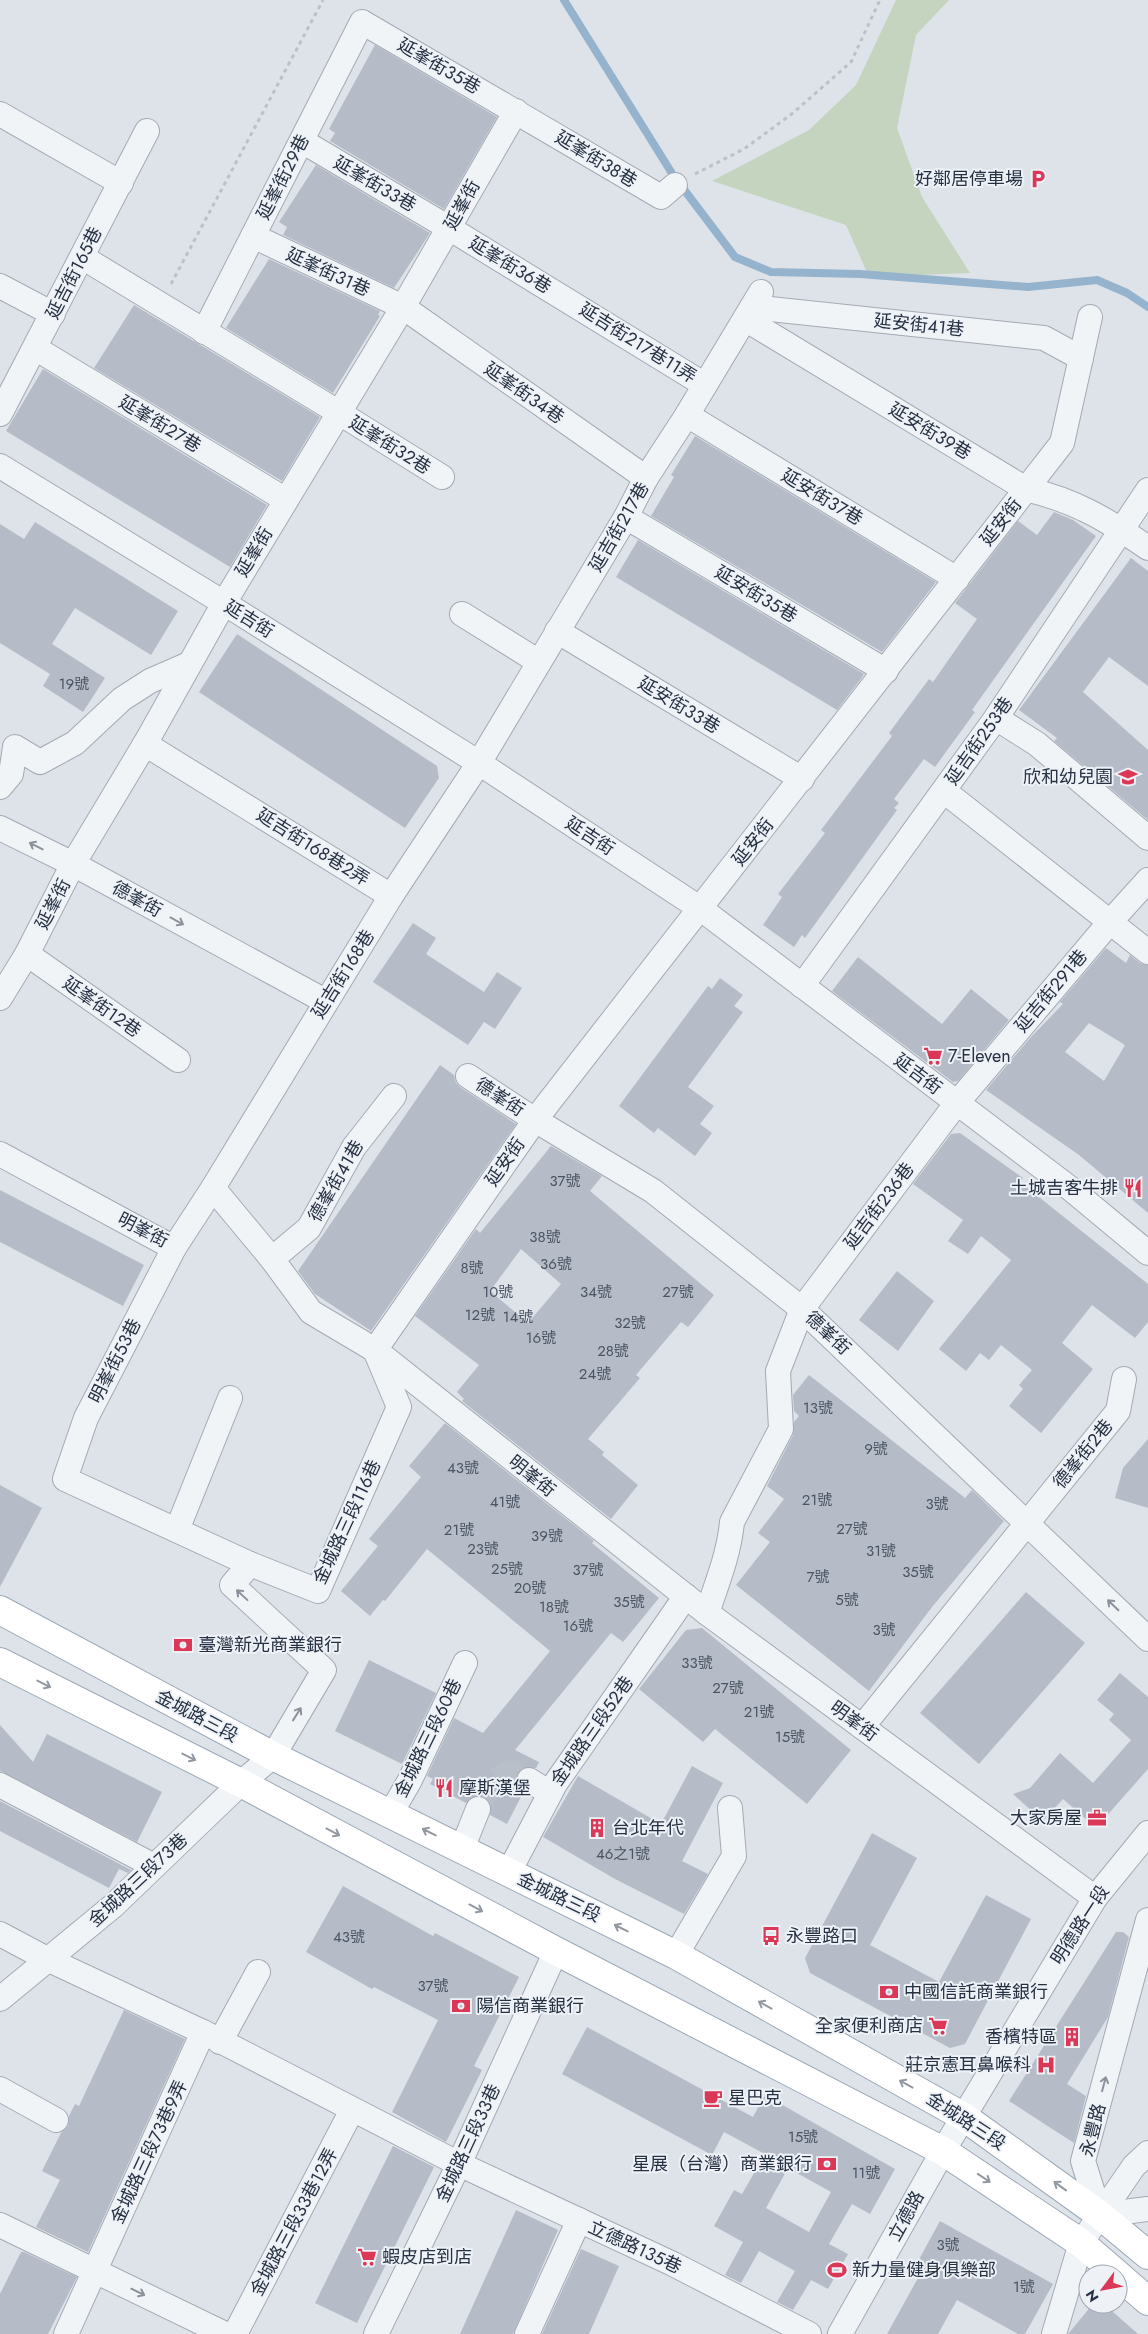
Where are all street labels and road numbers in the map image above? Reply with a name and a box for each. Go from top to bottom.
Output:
street label: 延峯街35巷 [393,32,485,100]
street label: 延峯街38巷 [550,124,642,194]
street label: 延峯街29巷 [250,130,316,224]
street label: 延峯街33巷 [329,150,421,218]
street label: 延峯街 [438,175,486,235]
street label: 延吉街165巷 [40,222,108,324]
street label: 延峯街36巷 [464,230,556,300]
street label: 延峯街31巷 [282,241,374,303]
street label: 延吉街217巷11弄 [574,296,702,390]
street label: 延安街41巷 [873,307,965,343]
street label: 延峯街34巷 [479,356,569,430]
street label: 延峯街27巷 [114,389,206,459]
street label: 延安街39巷 [884,396,976,466]
street label: 延峯街32巷 [344,410,436,480]
street label: 延安街37巷 [776,462,868,532]
street label: 延吉街217巷 [583,477,655,577]
street label: 延安街 [974,493,1028,551]
street label: 延峯街 [229,522,279,582]
street label: 延安街35巷 [710,559,802,629]
street label: 延吉街 [219,594,279,644]
street label: 延安街33巷 [633,670,725,740]
street label: 延吉街253巷 [939,692,1019,790]
street label: 延吉街168巷2弄 [252,802,374,892]
street label: 延吉街 [560,810,620,862]
street label: 延安街 [726,813,780,871]
street label: 延峯街 [29,874,77,934]
street label: 德峯街 [107,875,167,923]
street label: 延吉街168巷 [305,925,381,1023]
street label: 延吉街291巷 [1009,944,1093,1038]
street label: 延峯街12巷 [58,970,146,1044]
street label: 延吉街 [889,1047,947,1101]
street label: 德峯街 [470,1071,530,1123]
street label: 延安街 [479,1132,531,1192]
street label: 德峯街41巷 [302,1135,370,1227]
street label: 延吉街236巷 [838,1157,920,1255]
street label: 明峯街 [113,1206,173,1254]
street label: 德峯街 [799,1305,857,1361]
street label: 明峯街53巷 [83,1314,147,1408]
street label: 德峯街2巷 [1047,1414,1119,1494]
street label: 明峯街 [503,1449,561,1503]
street label: 金城路三段116巷 [307,1456,387,1588]
street label: 金城路三段52巷 [545,1671,639,1791]
street label: 金城路三段60巷 [388,1674,468,1802]
street label: 金城路三段 [151,1683,243,1749]
street label: 明峯街 [825,1695,883,1747]
street label: 金城路三段73巷 [83,1827,193,1933]
street label: 金城路三段 [513,1866,605,1928]
street label: 明德路一段 [1045,1880,1115,1970]
street label: 金城路三段73巷9弄 [104,2076,194,2228]
street label: 金城路三段33巷 [429,2080,507,2206]
street label: 金城路三段 [921,2086,1011,2156]
street label: 永豐路 [1074,2101,1112,2159]
street label: 金城路三段33巷12弄 [244,2143,344,2301]
street label: 立德路 [882,2186,930,2246]
street label: 立德路135巷 [584,2214,686,2280]

